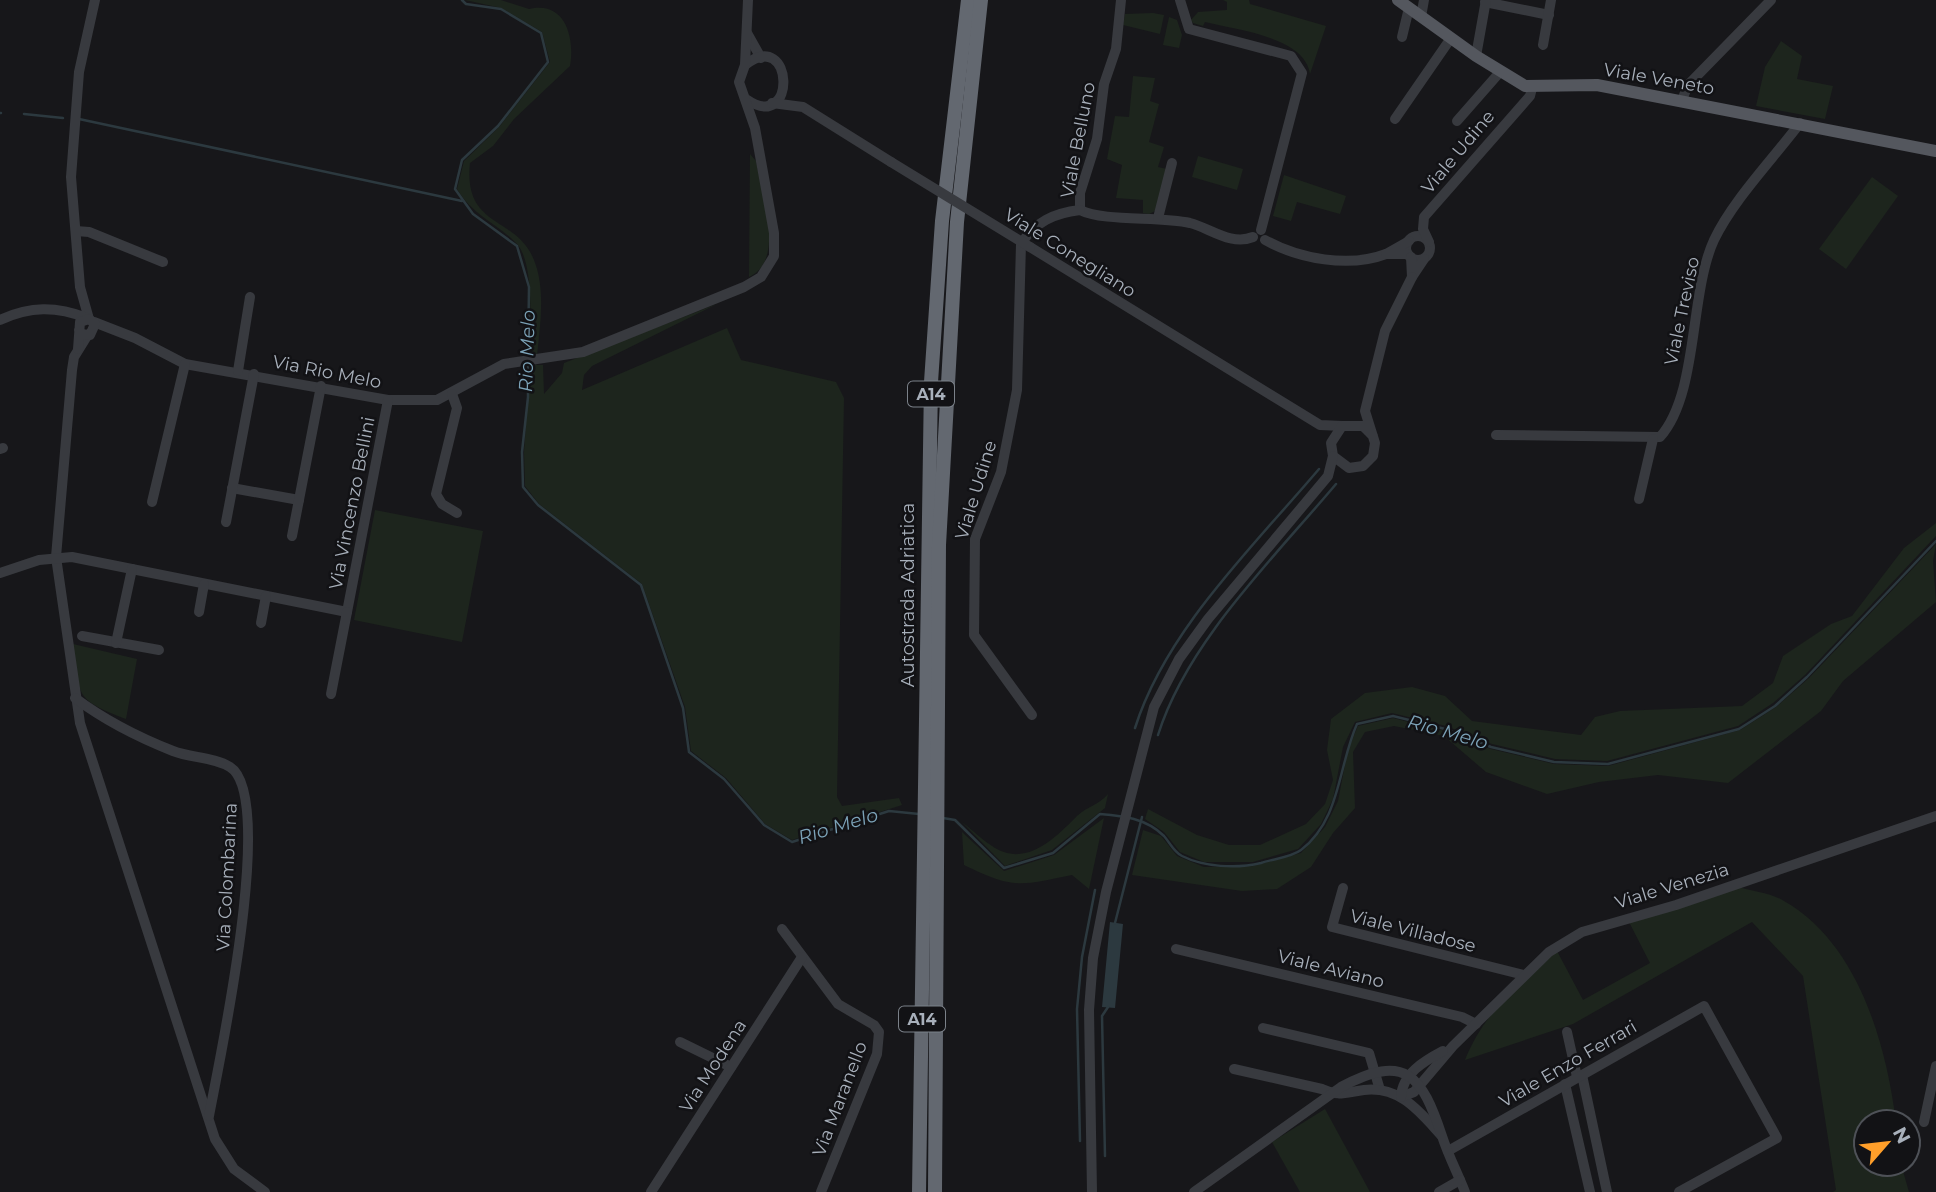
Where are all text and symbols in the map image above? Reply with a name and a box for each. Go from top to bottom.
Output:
street label: Viale Veneto [1602,58,1716,100]
street label: Viale Belluno [1056,80,1100,200]
street label: Viale Udine [1417,106,1499,198]
street label: Viale Conegliano [1000,204,1140,302]
street label: Viale Treviso [1660,255,1704,367]
water label: Rio Melo [514,309,540,393]
street label: Via Rio Melo [271,351,383,393]
road number: A14 [908,382,954,406]
street label: Via Vincenzo Bellini [324,415,380,591]
street label: Viale Udine [950,438,1002,542]
street label: Autostrada Adriatica [897,503,919,687]
water label: Rio Melo [1405,710,1491,754]
street label: Via Colombarina [212,802,242,952]
water label: Rio Melo [795,803,881,849]
street label: Viale Venezia [1612,858,1732,914]
street label: Viale Villadose [1348,905,1478,957]
street label: Viale Aviano [1275,945,1387,993]
road number: A14 [899,1007,945,1032]
street label: Via Modena [675,1015,751,1117]
street label: Viale Enzo Ferrari [1495,1016,1641,1112]
street label: Via Maranello [808,1038,872,1160]
north arrow [1852,1108,1922,1178]
text: N [1888,1123,1915,1147]

